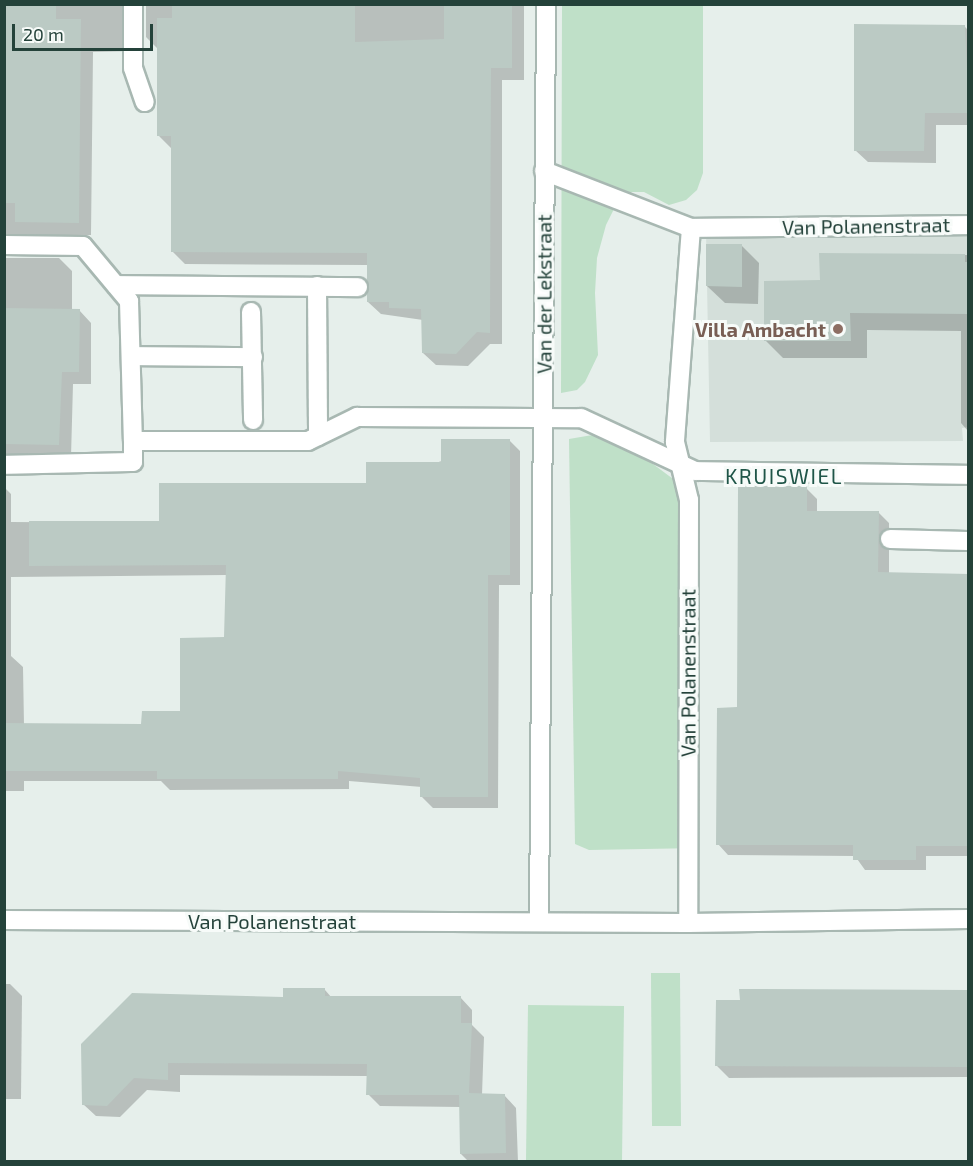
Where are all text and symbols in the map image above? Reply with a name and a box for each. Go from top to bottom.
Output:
scale bar [15,12,156,50]
text: 20 m [23,23,64,45]
street label: Van Polanenstraat [782,213,950,239]
street label: Van der Lekstraat [532,214,556,374]
place label: Villa Ambacht [694,317,826,341]
marker: Villa Ambacht [831,322,845,336]
district label: KRUISWIEL [725,463,843,489]
street label: Van Polanenstraat [676,589,700,757]
street label: Van Polanenstraat [188,909,356,933]

